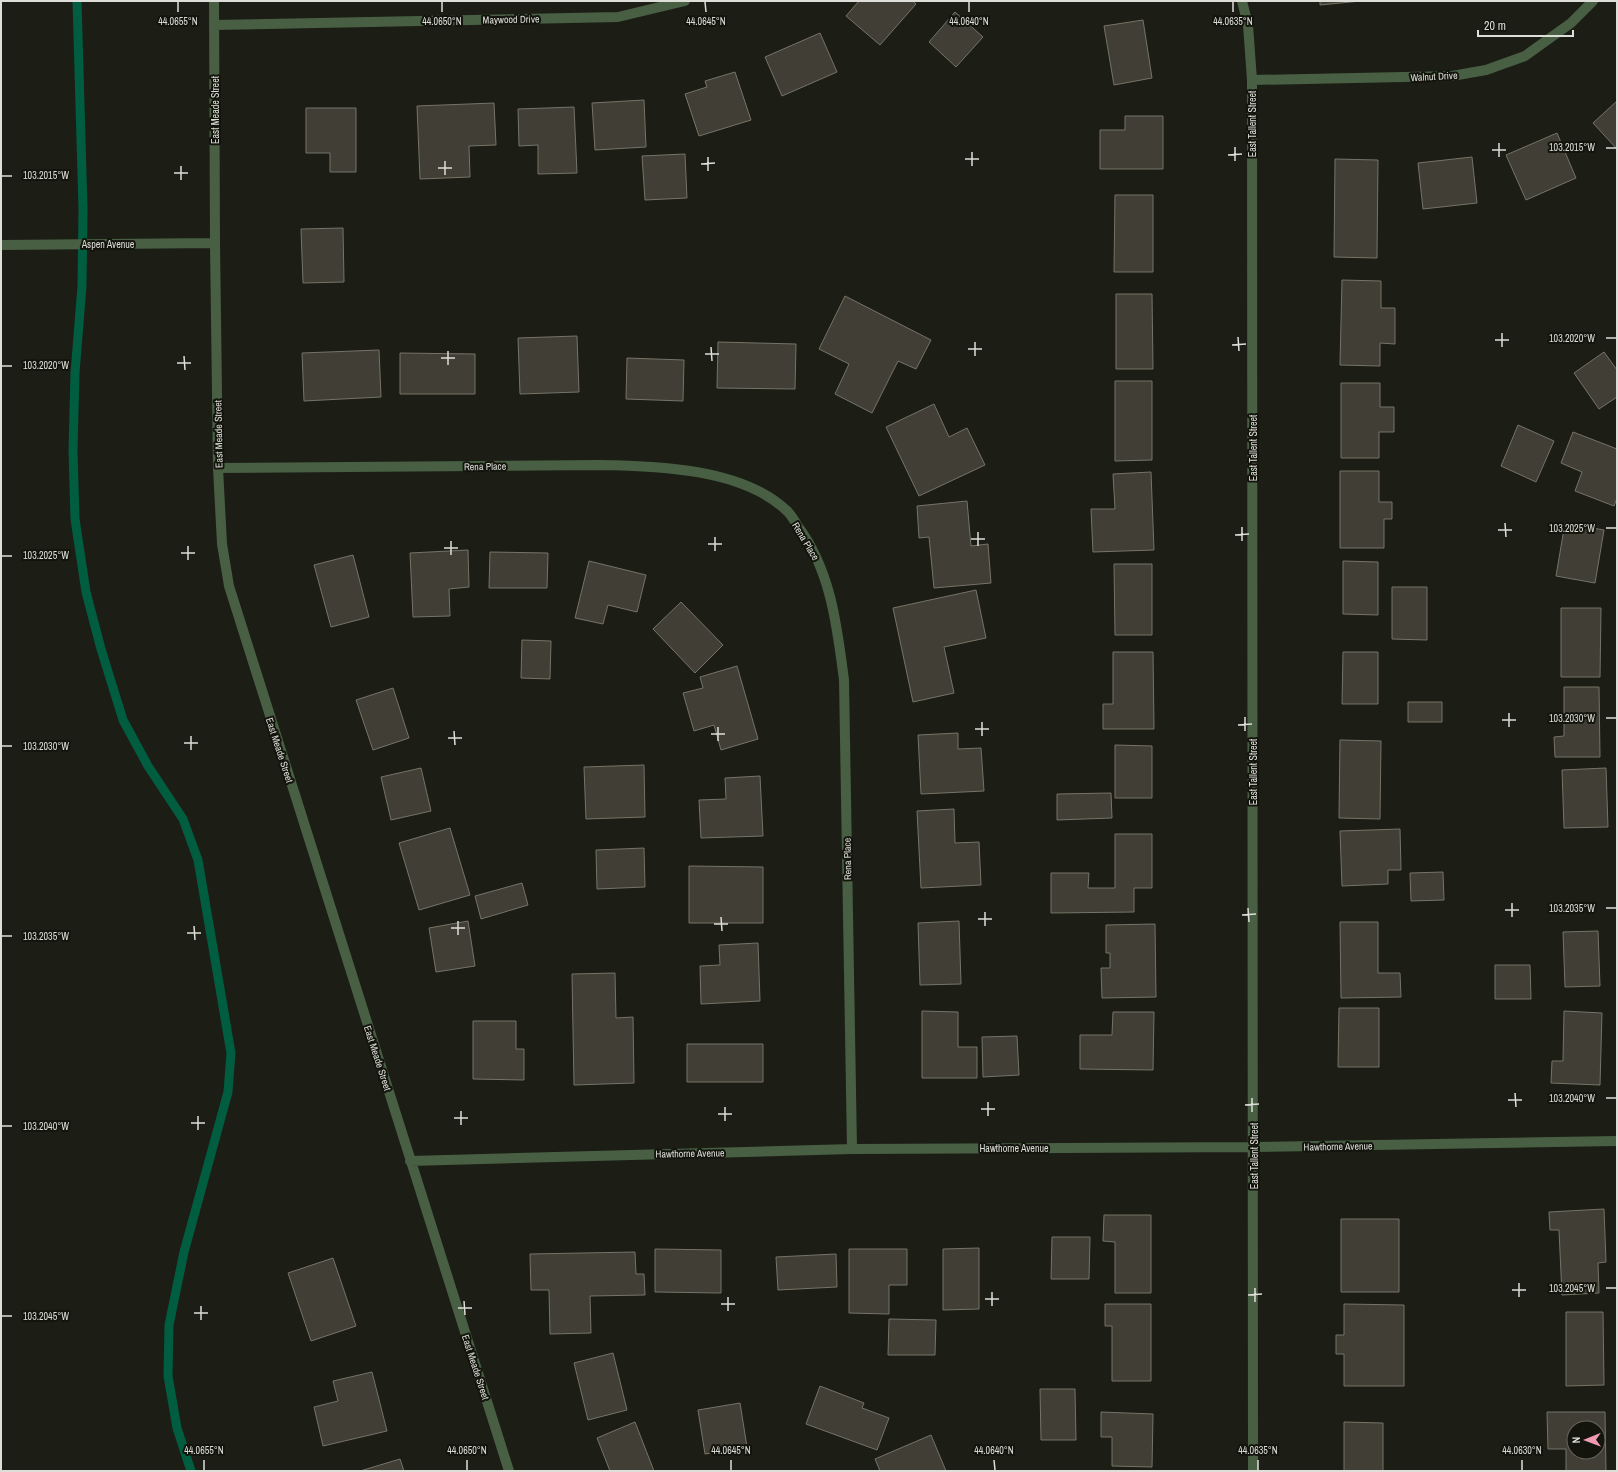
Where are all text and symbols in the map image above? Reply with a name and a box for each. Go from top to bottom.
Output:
street label: Maywood Drive [482,12,540,26]
scale bar [1478,12,1573,38]
text: 44.0655°N [158,15,198,28]
text: 44.0650°N [422,15,462,28]
text: 44.0645°N [686,15,726,28]
text: 44.0640°N [949,15,989,28]
text: 44.0635°N [1213,15,1253,28]
text: 20 m [1484,18,1506,34]
street label: Walnut Drive [1410,69,1458,84]
street label: East Meade Street [209,75,222,144]
street label: East Tallent Street [1246,90,1259,157]
text: 103.2015°W [1549,141,1595,154]
text: 103.2015°W [23,169,69,182]
street label: Aspen Avenue [81,238,135,251]
text: 103.2020°W [1549,332,1595,345]
text: 103.2020°W [23,359,69,372]
street label: East Meade Street [211,399,226,468]
street label: East Tallent Street [1247,414,1260,481]
street label: Rena Place [464,460,507,473]
street label: Rena Place [789,520,822,563]
text: 103.2025°W [1549,522,1595,535]
text: 103.2025°W [23,549,69,562]
text: 103.2030°W [1549,712,1595,725]
street label: East Meade Street [263,716,296,785]
street label: East Tallent Street [1247,738,1260,805]
text: 103.2030°W [23,740,69,753]
street label: Rena Place [841,837,854,880]
text: 103.2035°W [1549,902,1595,915]
text: 103.2035°W [23,930,69,943]
street label: East Meade Street [361,1024,394,1093]
text: 103.2040°W [1549,1092,1595,1105]
text: 103.2040°W [23,1120,69,1133]
street label: East Tallent Street [1248,1122,1261,1189]
street label: Hawthorne Avenue [1303,1139,1373,1154]
street label: Hawthorne Avenue [979,1142,1049,1155]
street label: Hawthorne Avenue [655,1146,725,1161]
text: 103.2045°W [1549,1282,1595,1295]
text: 103.2045°W [23,1310,69,1323]
street label: East Meade Street [459,1333,492,1402]
north arrow [1566,1420,1606,1460]
text: N [1569,1437,1583,1444]
text: 44.0655°N [184,1444,224,1457]
text: 44.0650°N [447,1444,487,1457]
text: 44.0645°N [711,1444,751,1457]
text: 44.0640°N [974,1444,1014,1457]
text: 44.0635°N [1238,1444,1278,1457]
text: 44.0630°N [1502,1444,1542,1457]

